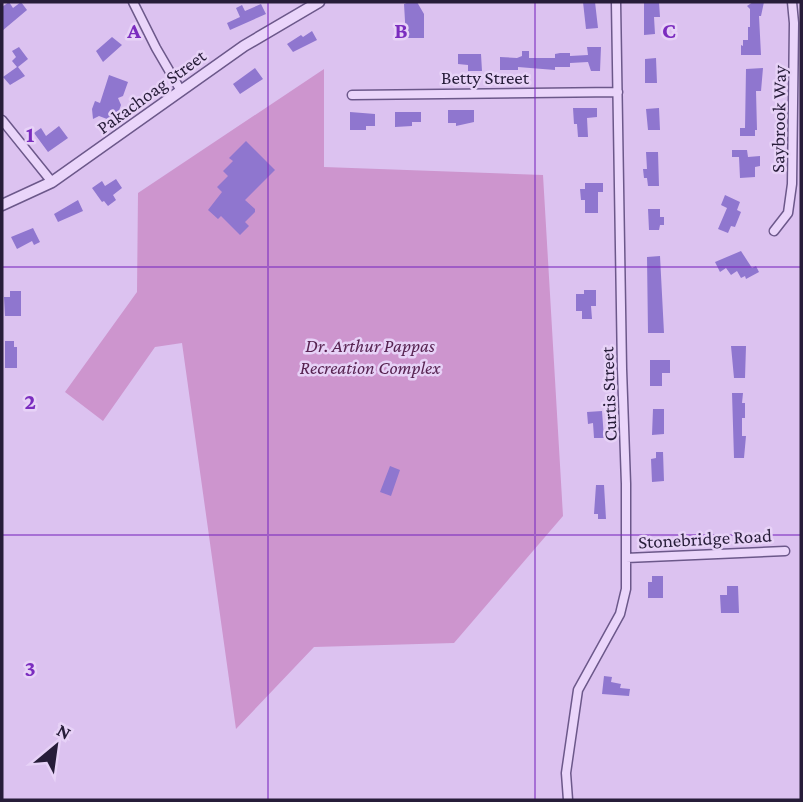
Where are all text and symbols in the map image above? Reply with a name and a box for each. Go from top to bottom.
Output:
text: A [126,17,141,43]
text: B [394,17,408,43]
text: C [662,17,676,43]
street label: Pakachoag Street [93,44,210,138]
street label: Saybrook Way [767,65,790,173]
street label: Betty Street [441,67,530,88]
text: 1 [26,121,35,147]
park label: Dr. Arthur Pappas Recreation Complex [300,335,441,378]
street label: Curtis Street [596,346,621,442]
text: 2 [24,388,36,414]
street label: Stonebridge Road [638,525,772,552]
text: 3 [24,655,36,681]
north arrow [21,711,91,781]
text: N [53,719,75,744]

